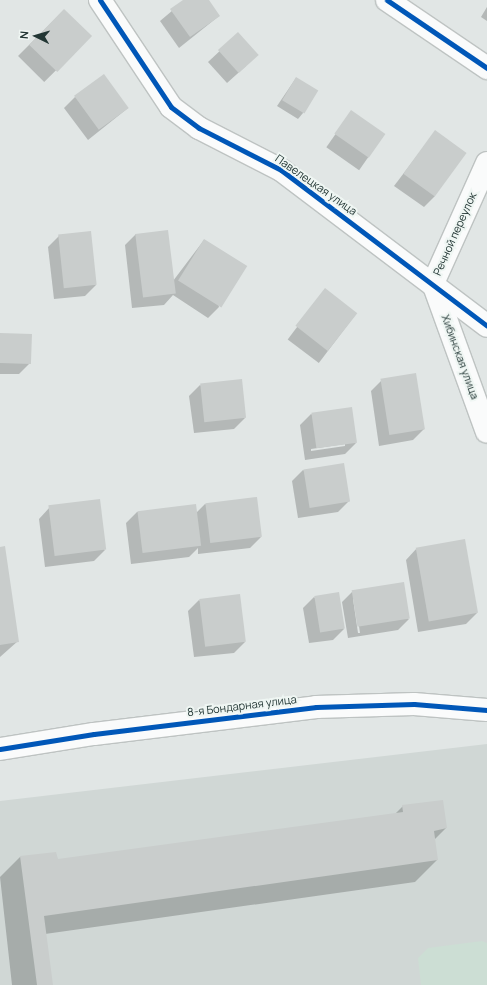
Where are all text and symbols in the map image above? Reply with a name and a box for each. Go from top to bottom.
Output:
north arrow [16,16,56,56]
text: N [16,30,31,40]
street label: Павелецкая улица [273,152,359,218]
street label: Речной переулок [431,190,479,278]
street label: Хибинская улица [439,313,481,401]
street label: 8-я Бондарная улица [187,693,297,719]

